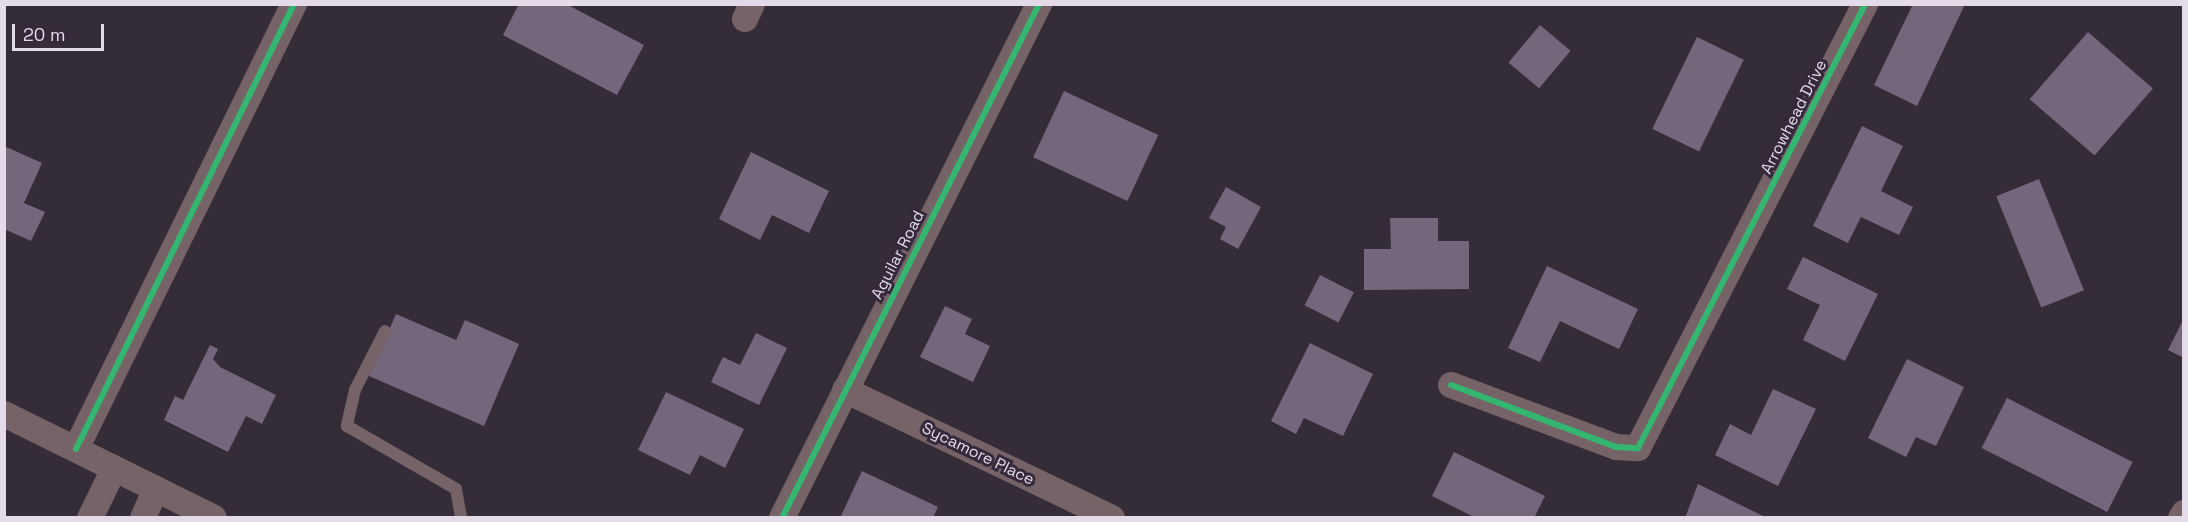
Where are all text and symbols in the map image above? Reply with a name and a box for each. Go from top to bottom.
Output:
scale bar [15,12,106,50]
text: 20 m [23,23,66,46]
street label: Arrowhead Drive [1757,57,1831,177]
street label: Aguilar Road [868,208,928,302]
street label: Sycamore Place [919,418,1037,490]

